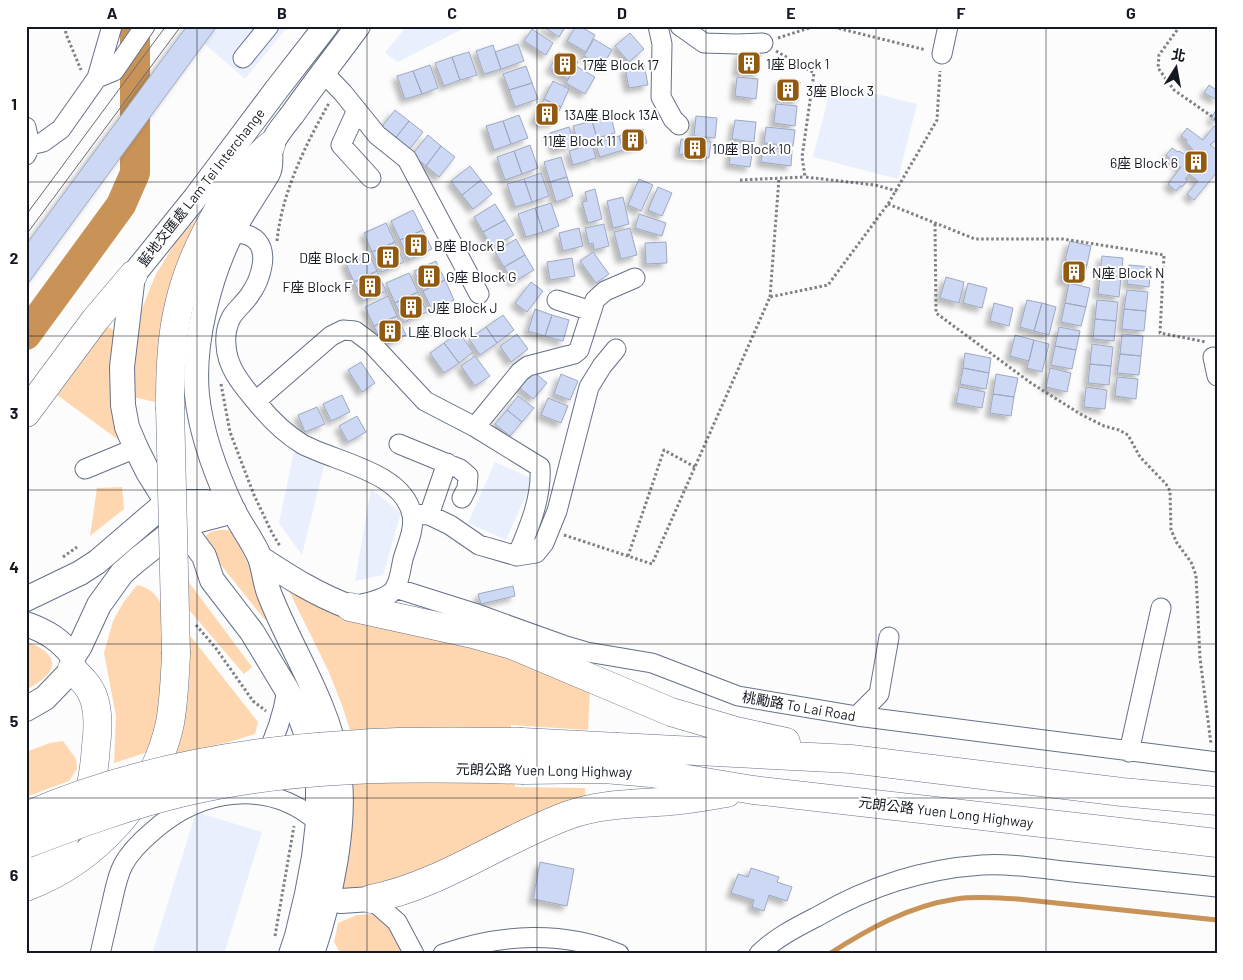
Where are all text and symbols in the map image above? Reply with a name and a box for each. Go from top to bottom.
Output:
text: A [107,3,118,22]
text: B [277,3,287,22]
text: C [447,3,457,22]
text: D [617,3,627,22]
text: E [786,3,796,22]
text: F [957,3,966,22]
text: G [1126,3,1136,22]
north arrow [1150,42,1200,92]
text: 北 [1170,45,1187,64]
building icon: 1座 Block 1 [736,50,762,76]
building icon: 17座 Block 17 [552,51,578,77]
place label: 1座 Block 1 [766,55,829,72]
place label: 17座 Block 17 [582,56,659,73]
building icon: 3座 Block 3 [775,77,801,103]
place label: 3座 Block 3 [806,82,874,99]
text: 1 [11,94,17,113]
building icon: 13A座 Block 13A [534,101,560,127]
street label: 藍地交匯處 Lam Tei Interchange [134,104,268,270]
place label: 13A座 Block 13A [564,106,659,123]
building icon: 11座 Block 11 [620,127,646,153]
place label: 11座 Block 11 [543,132,616,149]
building icon: 10座 Block 10 [682,135,708,161]
place label: 10座 Block 10 [712,140,791,157]
building icon: 6座 Block 6 [1183,149,1209,175]
place label: 6座 Block 6 [1110,154,1178,171]
building icon: B座 Block B [403,232,429,258]
place label: B座 Block B [434,237,505,254]
building icon: D座 Block D [375,244,401,270]
text: 2 [10,248,19,267]
place label: D座 Block D [299,249,370,266]
building icon: N座 Block N [1061,259,1087,285]
building icon: G座 Block G [416,263,442,289]
place label: N座 Block N [1092,264,1164,281]
place label: G座 Block G [446,268,517,285]
building icon: F座 Block F [357,273,383,299]
place label: F座 Block F [283,278,352,295]
building icon: J座 Block J [398,294,424,320]
place label: J座 Block J [428,299,498,316]
building icon: L座 Block L [377,318,403,344]
place label: L座 Block L [408,323,477,340]
text: 3 [10,403,18,422]
text: 4 [9,557,19,576]
street label: 桃勵路 To Lai Road [741,688,857,724]
text: 5 [10,711,19,730]
street label: 元朗公路 Yuen Long Highway [456,760,633,780]
street label: 元朗公路 Yuen Long Highway [858,793,1035,831]
text: 6 [10,865,19,884]

